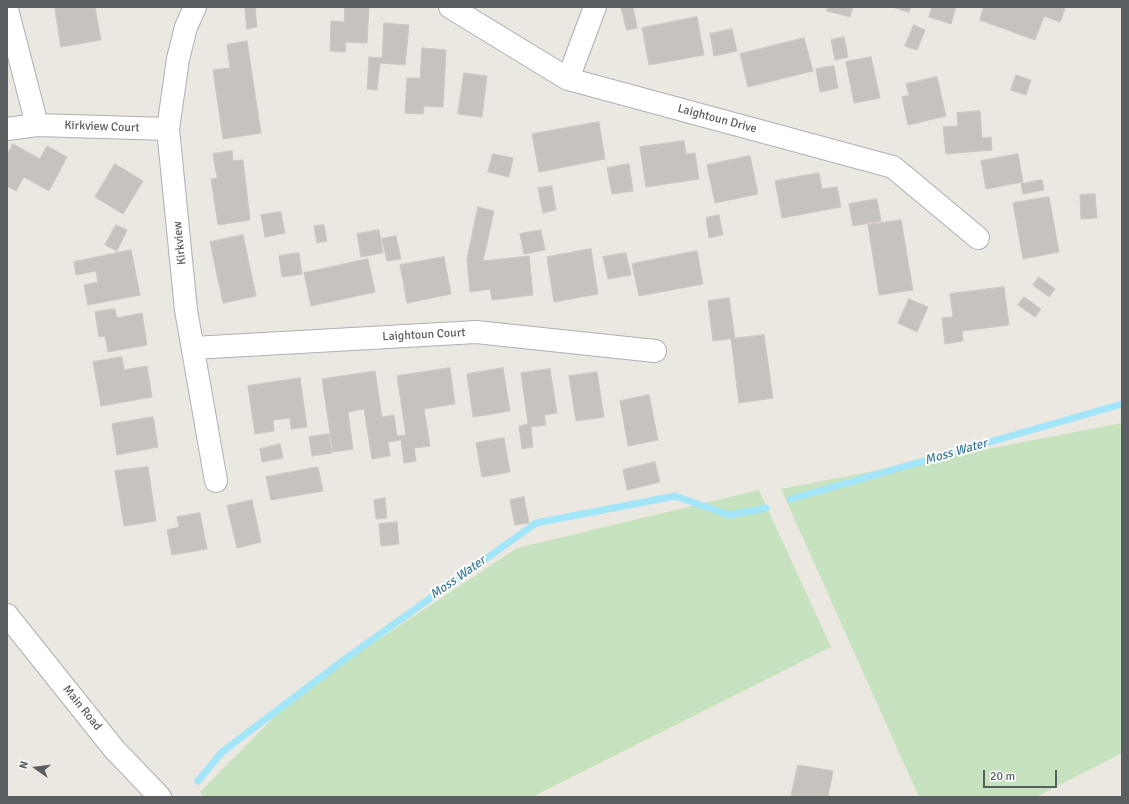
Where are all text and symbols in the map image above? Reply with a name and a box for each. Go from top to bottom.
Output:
street label: Laightoun Drive [676,102,758,136]
street label: Kirkview Court [64,118,140,136]
street label: Kirkview [171,220,189,266]
street label: Laightoun Court [382,326,466,344]
water label: Moss Water [923,436,989,468]
water label: Moss Water [427,553,489,603]
street label: Main Road [59,683,105,733]
north arrow [16,748,56,788]
text: N [17,760,31,770]
scale bar [985,762,1059,788]
text: 20 m [990,769,1015,784]

